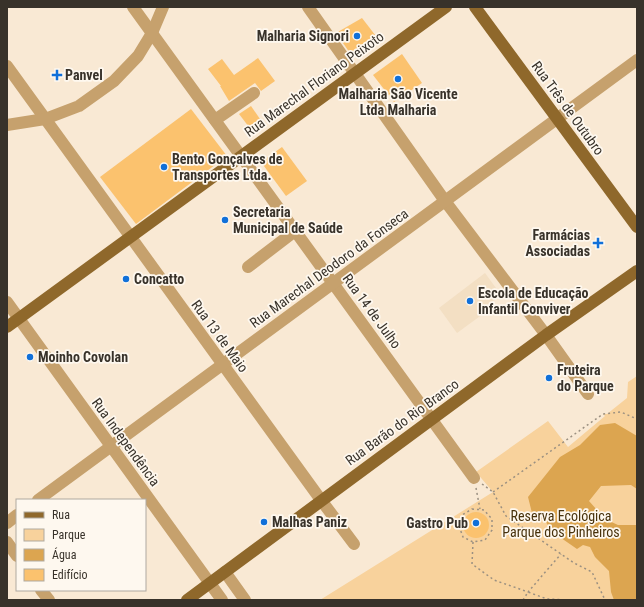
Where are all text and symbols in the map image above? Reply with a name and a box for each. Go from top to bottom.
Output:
street label: Rua Marechal Floriano Peixoto [241,28,387,140]
place label: Malharia Signori [257,28,349,44]
marker: Malharia Signori [352,31,362,41]
street label: Rua Três de Outubro [529,58,607,158]
place label: Panvel [65,67,103,83]
marker: Panvel [52,70,62,80]
marker: Malharia São Vicente Ltda Malharia [393,74,403,84]
place label: Malharia São Vicente Ltda Malharia [338,86,458,118]
place label: Bento Gonçalves de Transportes Ltda. [172,151,283,183]
marker: Bento Gonçalves de Transportes Ltda. [159,162,169,172]
place label: Secretaria Municipal de Saúde [233,204,343,236]
street label: Rua Marechal Deodoro da Fonseca [247,205,411,331]
marker: Secretaria Municipal de Saúde [220,215,230,225]
place label: Farmácias Associadas [526,227,590,259]
marker: Farmácias Associadas [593,238,603,248]
place label: Concatto [134,271,184,287]
street label: Rua 14 de Julho [340,271,404,351]
marker: Concatto [121,274,131,284]
place label: Escola de Educação Infantil Conviver [478,285,588,317]
marker: Escola de Educação Infantil Conviver [465,296,475,306]
street label: Rua 13 de Maio [188,297,252,375]
place label: Moinho Covolan [38,349,128,365]
marker: Moinho Covolan [25,352,35,362]
place label: Fruteira do Parque [557,362,614,394]
marker: Fruteira do Parque [544,373,554,383]
street label: Rua Barão do Rio Branco [342,376,462,468]
street label: Rua Independência [89,395,163,489]
legend [16,499,146,591]
text: Rua [52,508,70,522]
park label: Reserva Ecológica Parque dos Pinheiros [502,508,620,540]
place label: Malhas Paniz [272,514,347,530]
place label: Gastro Pub [406,515,468,531]
marker: Malhas Paniz [259,517,269,527]
marker: Gastro Pub [471,518,481,528]
text: Parque [52,528,86,542]
text: Água [52,547,77,562]
text: Edifício [52,568,88,582]

